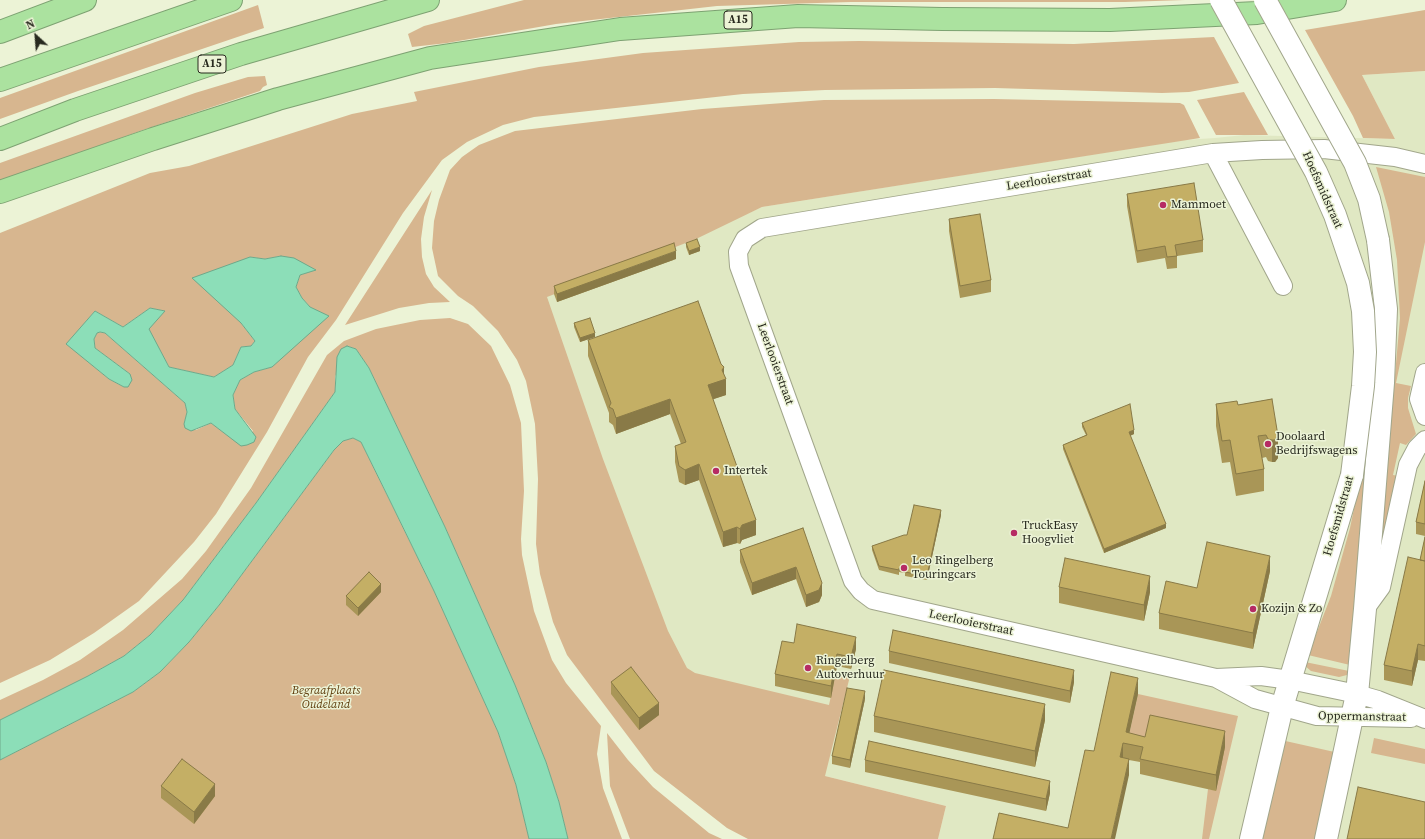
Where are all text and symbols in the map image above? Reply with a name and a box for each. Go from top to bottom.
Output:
road number: A15 [724,11,752,29]
north arrow [16,16,56,56]
text: N [24,16,37,33]
road number: A15 [198,55,226,73]
street label: Hoefsmidstraat [1299,149,1345,231]
street label: Leerlooierstraat [1005,166,1093,194]
place label: Mammoet [1171,198,1226,212]
marker: Mammoet [1158,200,1168,210]
street label: Leerlooierstraat [754,321,796,407]
place label: Doolaard Bedrijfswagens [1276,430,1358,458]
marker: Doolaard Bedrijfswagens [1263,439,1273,449]
place label: Intertek [724,464,767,478]
marker: Intertek [711,466,721,476]
street label: Hoefsmidstraat [1321,474,1357,558]
place label: TruckEasy Hoogvliet [1022,519,1078,547]
marker: TruckEasy Hoogvliet [1009,528,1019,538]
place label: Leo Ringelberg Touringcars [912,554,993,582]
marker: Leo Ringelberg Touringcars [899,563,909,573]
place label: Kozijn & Zo [1261,602,1322,616]
marker: Kozijn & Zo [1248,604,1258,614]
street label: Leerlooierstraat [927,607,1015,639]
place label: Ringelberg Autoverhuur [816,654,884,682]
marker: Ringelberg Autoverhuur [803,663,813,673]
park label: Begraafplaats Oudeland [292,684,360,712]
street label: Oppermanstraat [1318,709,1406,725]

